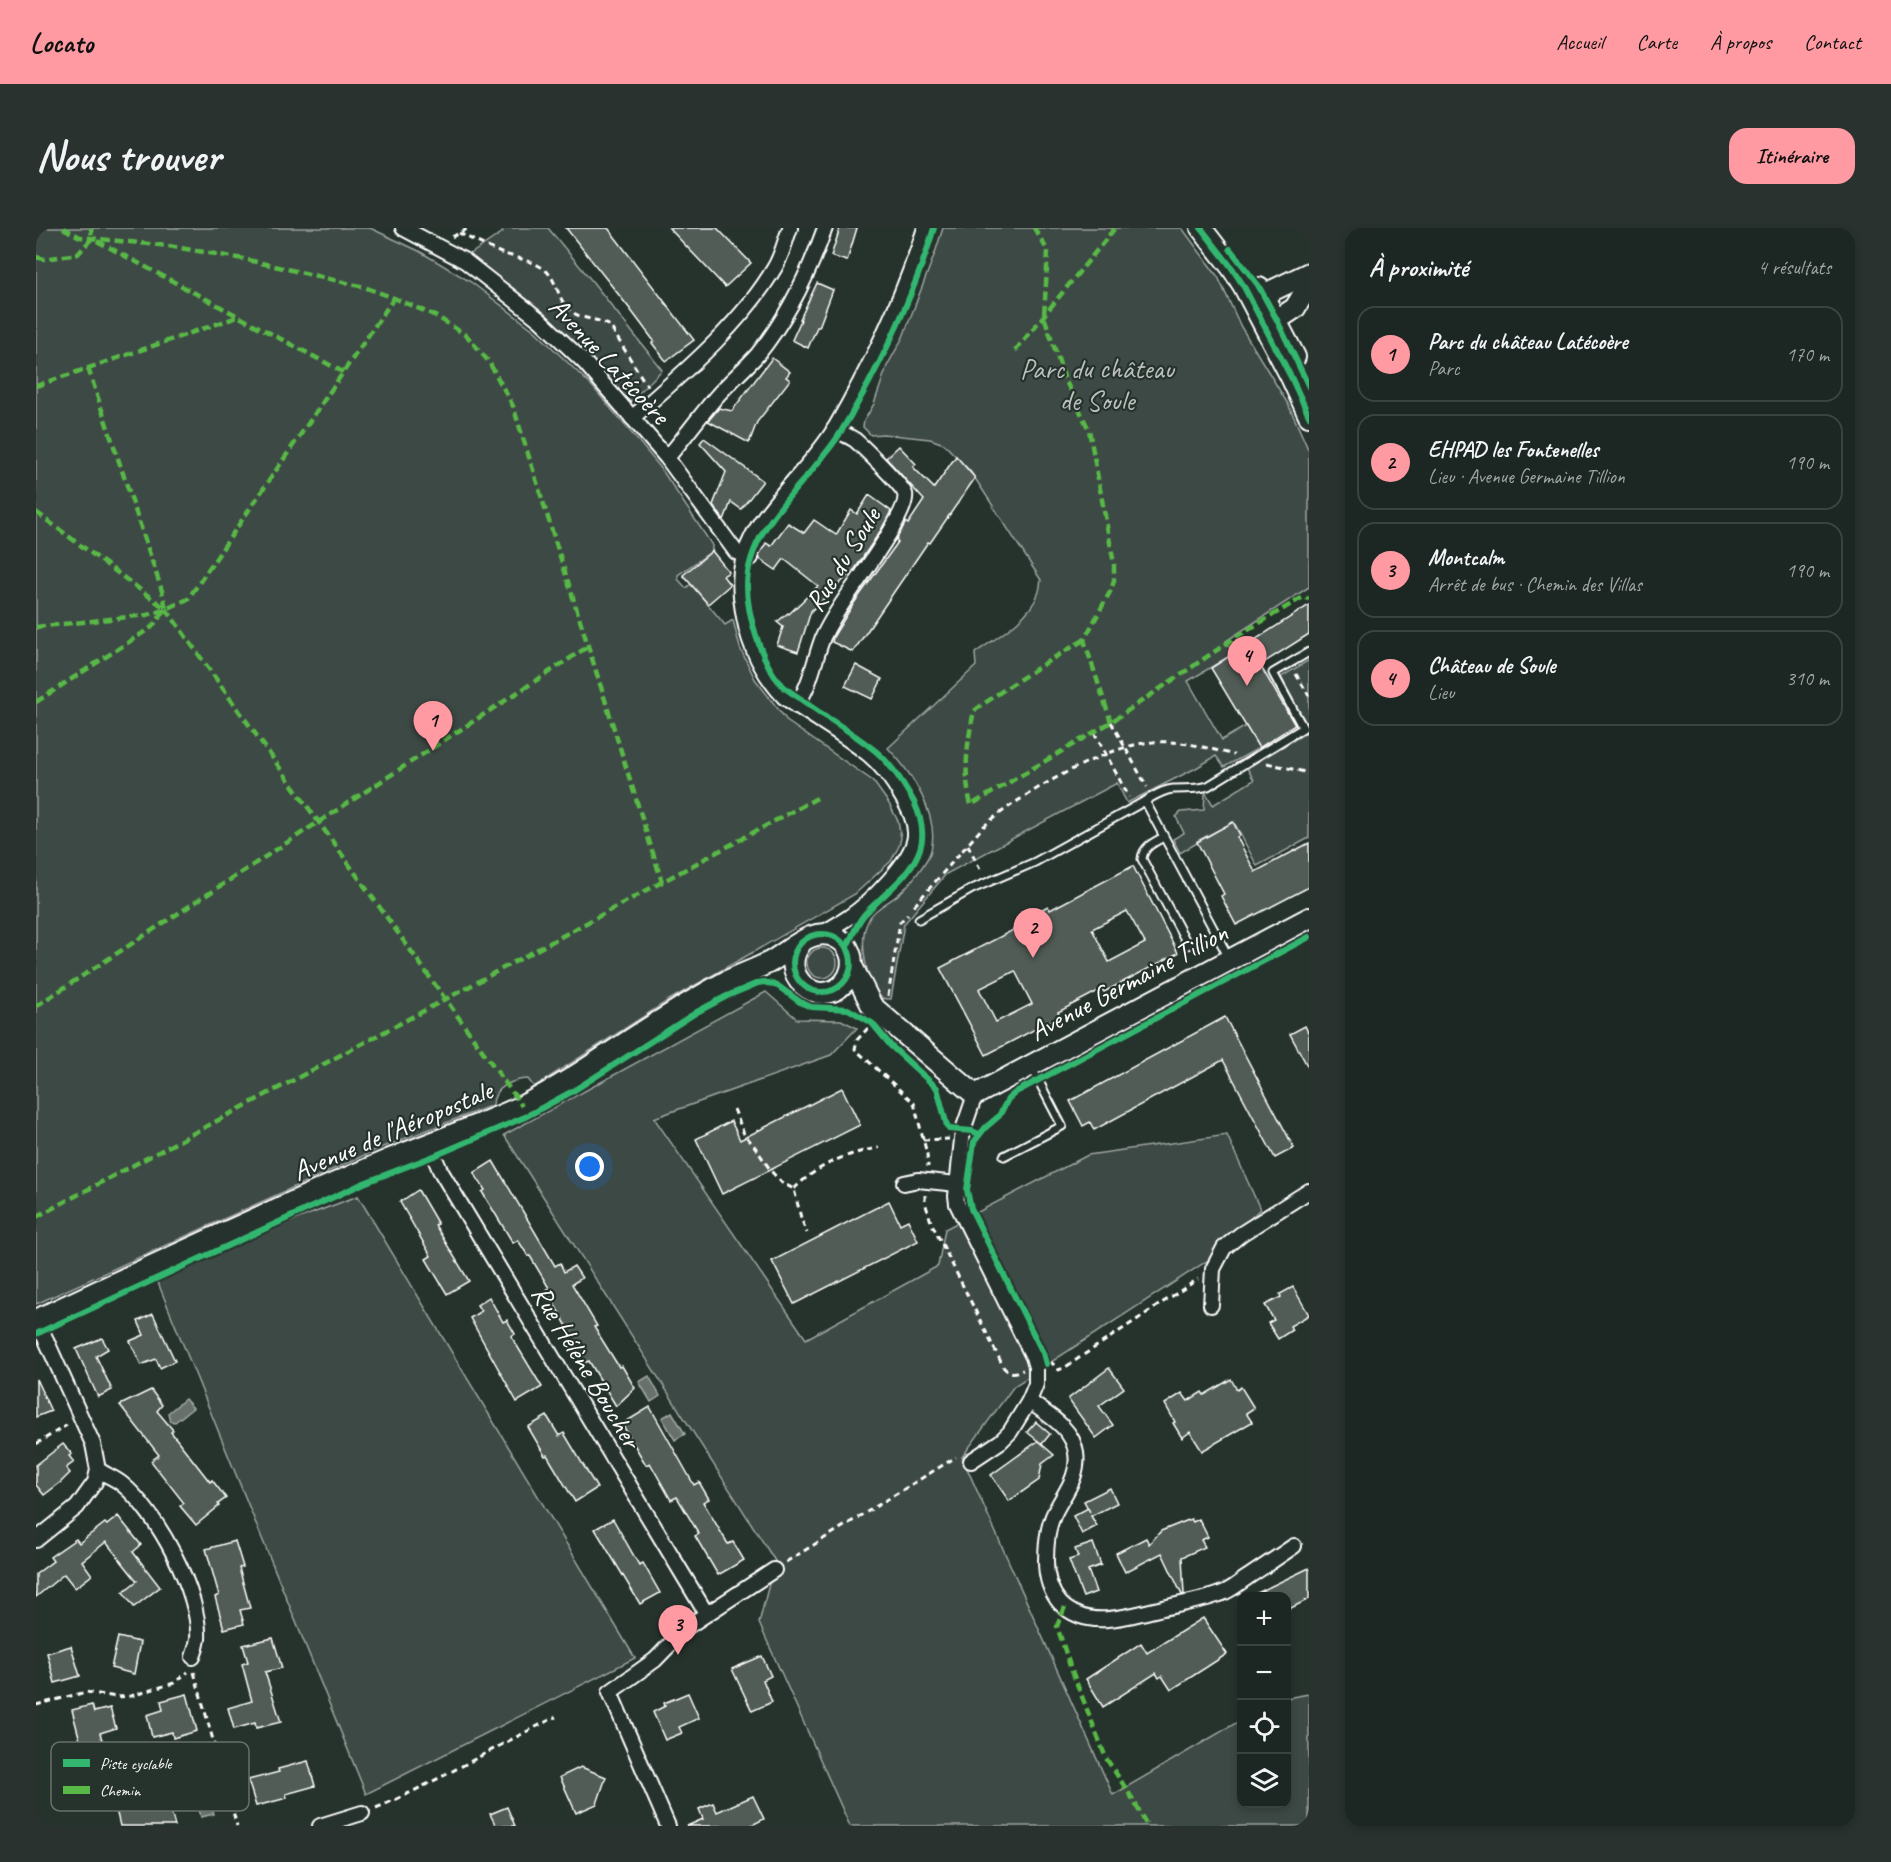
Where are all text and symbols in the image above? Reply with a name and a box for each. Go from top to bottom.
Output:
text: Locato [30,25,93,60]
text: Accueil [1556,29,1604,55]
text: Carte [1637,29,1677,55]
text: À propos [1710,29,1771,55]
text: Contact [1804,29,1861,55]
button: Itinéraire [1729,128,1855,184]
text: Nous trouver [36,130,220,183]
text: À proximité [1369,251,1468,284]
text: 4 résultats [1758,255,1831,280]
street label: Avenue Latécoère [542,289,679,433]
text: Parc du château Latécoère [1428,328,1628,356]
text: 1 [1386,342,1395,367]
text: 170 m [1786,342,1829,367]
park label: Parc du château de Soule [1020,351,1176,418]
text: Parc [1428,356,1459,381]
text: EHPAD les Fontenelles [1428,436,1598,464]
text: 2 [1386,450,1395,475]
text: 190 m [1786,450,1829,475]
text: Lieu · Avenue Germaine Tillion [1428,464,1625,489]
street label: Rue du Soule [797,499,889,618]
text: Montcalm [1428,544,1504,572]
text: 3 [1386,558,1395,583]
text: 190 m [1786,558,1829,583]
text: Arrêt de bus · Chemin des Villas [1428,572,1642,597]
pin: 4 [1228,636,1266,686]
text: Château de Soule [1428,652,1555,680]
text: 4 [1386,666,1395,691]
text: 310 m [1786,666,1829,691]
text: Lieu [1428,680,1454,705]
pin: 1 [414,702,452,751]
pin: 2 [1014,908,1052,958]
street label: Avenue Germaine Tillion [1023,914,1234,1048]
street label: Avenue de l'Aéropostale [287,1072,499,1188]
your location [575,1152,604,1181]
street label: Rue Hélène Boucher [524,1278,650,1457]
map controls [1237,1592,1291,1808]
button: + [1237,1592,1291,1646]
pin: 3 [658,1606,698,1655]
button: − [1237,1646,1291,1700]
button: locate [1237,1700,1291,1754]
legend [51,1742,249,1811]
text: Piste cyclable [100,1754,173,1774]
button: layers [1237,1754,1291,1808]
text: Chemin [100,1781,141,1801]

